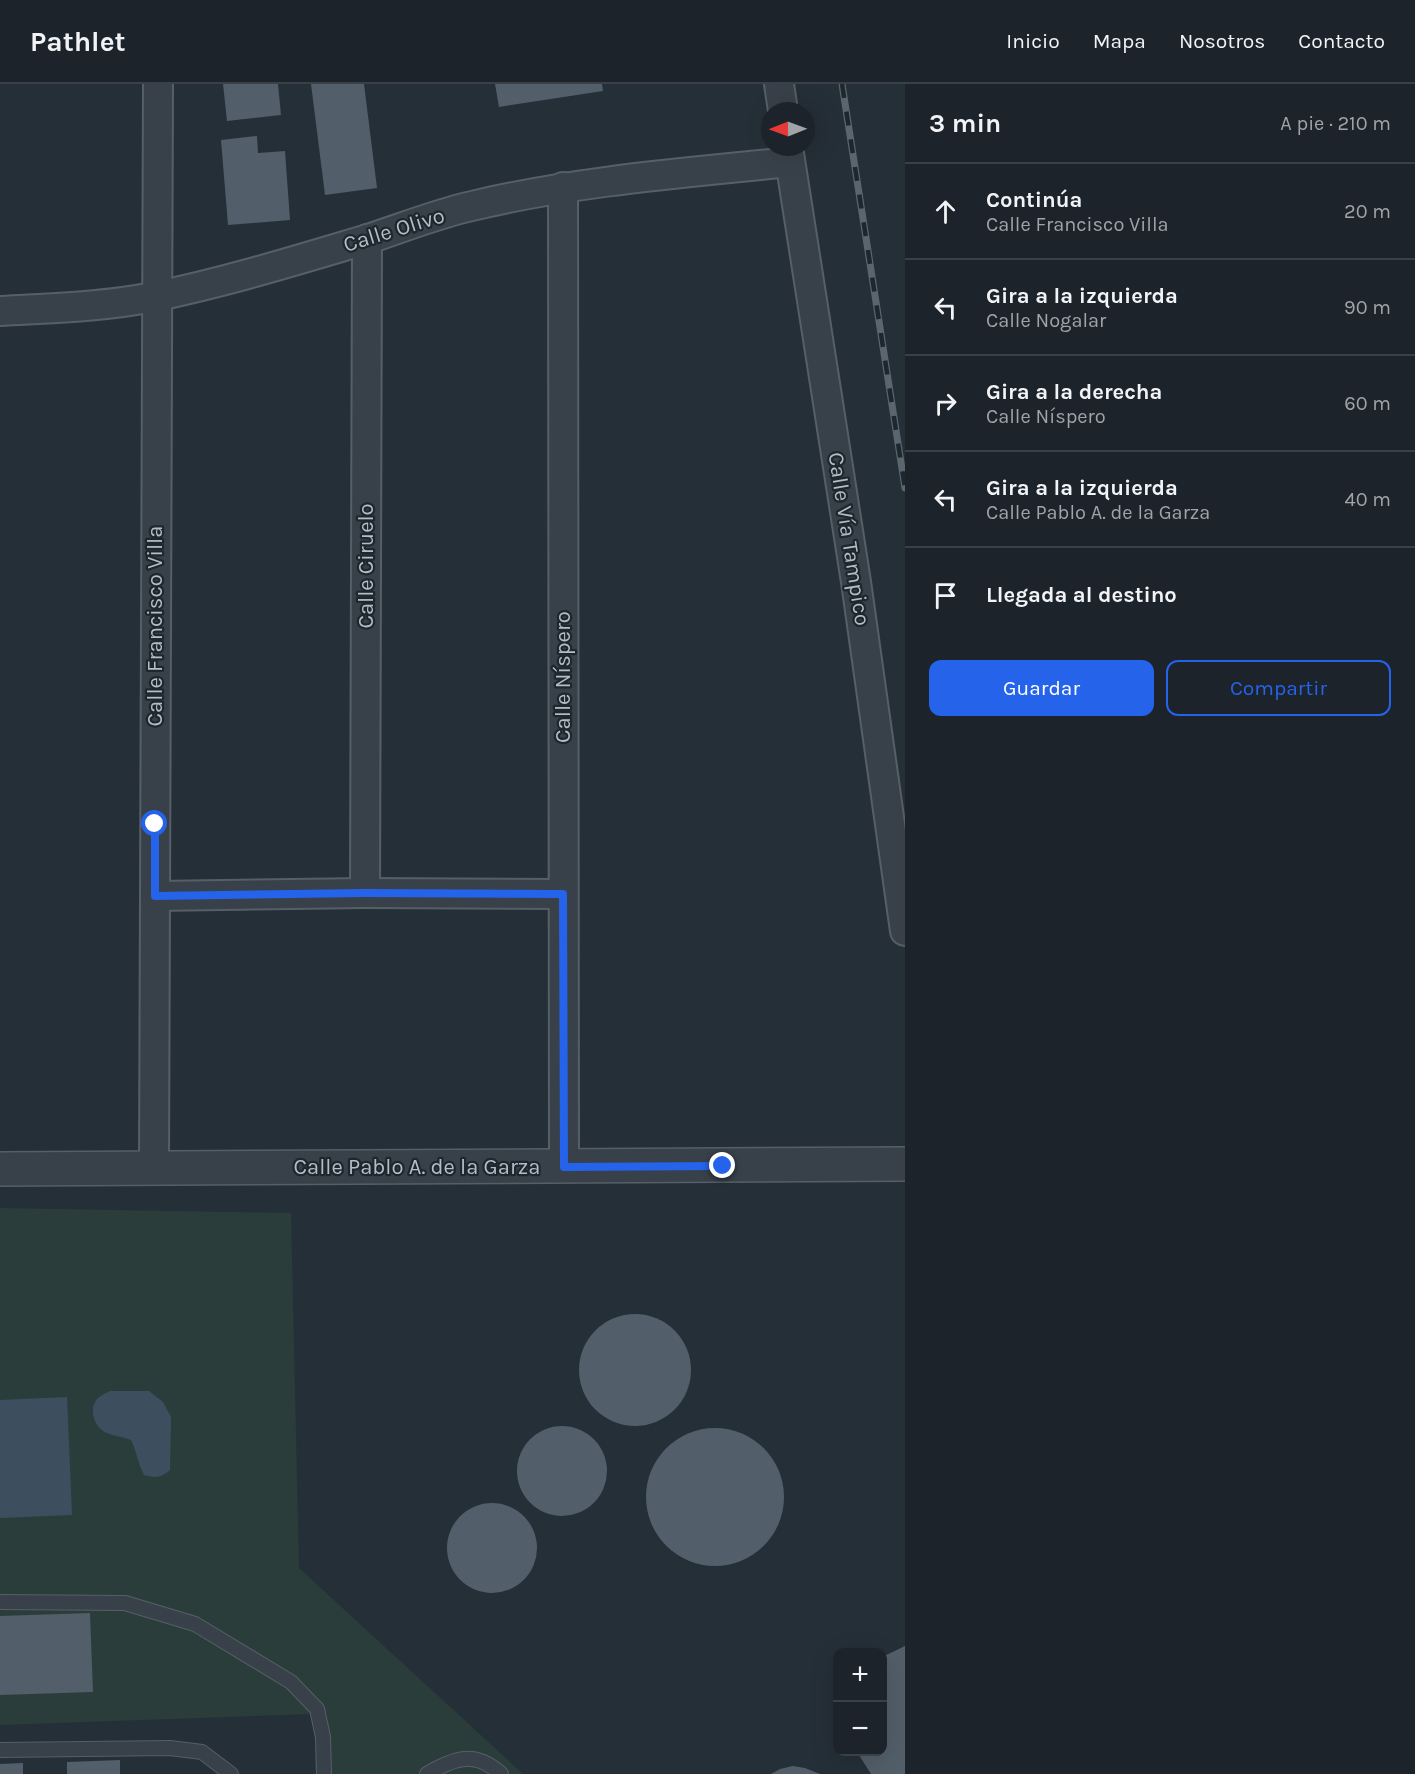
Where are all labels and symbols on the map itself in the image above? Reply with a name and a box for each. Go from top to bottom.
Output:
north arrow [761,102,815,156]
street label: Calle Olivo [340,202,448,258]
street label: Calle Vía Tampico [822,450,876,628]
street label: Calle Ciruelo [353,503,379,629]
street label: Calle Francisco Villa [142,526,168,726]
street label: Calle Níspero [550,611,576,743]
route start [141,810,167,836]
route end [709,1152,735,1178]
street label: Calle Pablo A. de la Garza [294,1154,540,1180]

